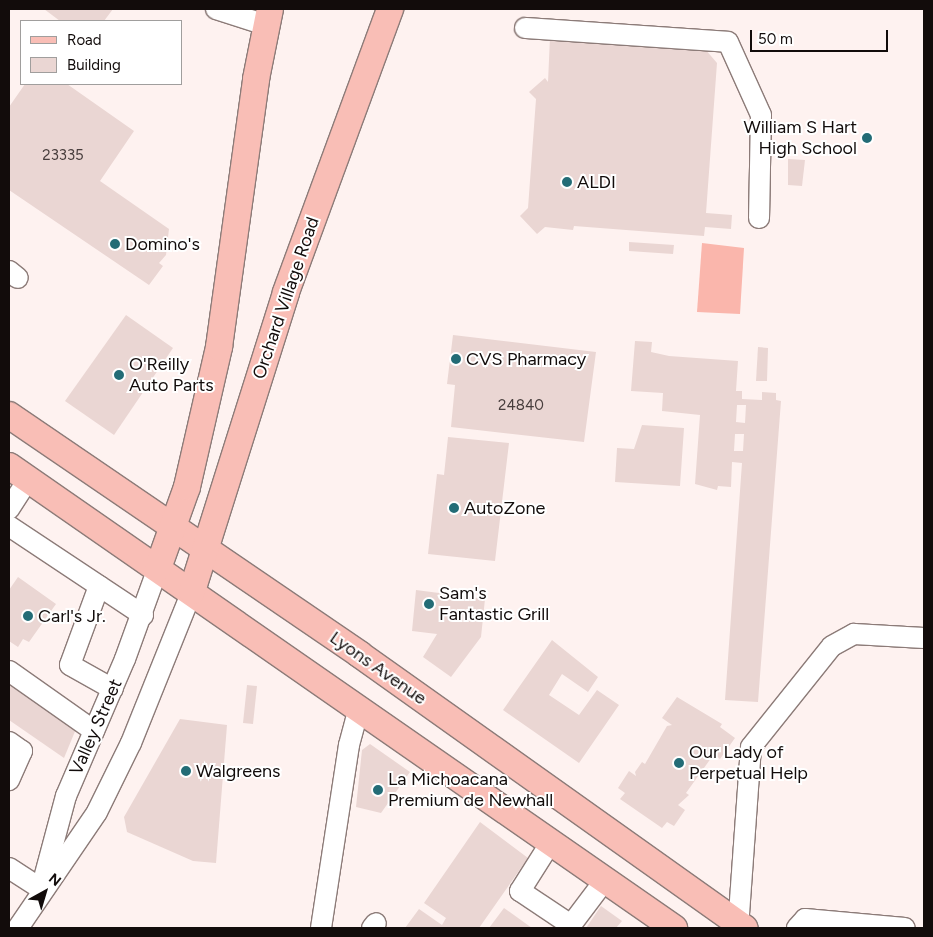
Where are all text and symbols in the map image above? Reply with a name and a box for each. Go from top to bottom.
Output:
legend [20,20,182,85]
scale bar [753,20,890,52]
text: 50 m [758,30,793,48]
text: Road [67,31,102,49]
text: Building [67,56,121,74]
place label: William S Hart High School [743,117,857,160]
marker: William S Hart High School [861,132,873,144]
house number: 23335 [42,147,84,165]
place label: ALDI [577,171,616,193]
marker: ALDI [561,176,573,188]
street label: Orchard Village Road [248,214,324,382]
place label: Domino's [125,233,200,255]
marker: Domino's [109,238,121,250]
place label: CVS Pharmacy [466,348,586,370]
marker: CVS Pharmacy [450,353,462,365]
place label: O'Reilly Auto Parts [129,354,214,396]
marker: O'Reilly Auto Parts [113,369,125,381]
house number: 24840 [498,397,544,415]
place label: AutoZone [464,497,545,519]
marker: AutoZone [448,502,460,514]
place label: Sam's Fantastic Grill [439,583,549,626]
marker: Sam's Fantastic Grill [423,598,435,610]
place label: Carl's Jr. [38,605,106,627]
marker: Carl's Jr. [22,610,34,622]
street label: Lyons Avenue [326,627,430,709]
street label: Valley Street [65,676,127,778]
place label: Our Lady of Perpetual Help [689,742,808,784]
marker: Our Lady of Perpetual Help [673,757,685,769]
place label: Walgreens [196,760,280,782]
marker: Walgreens [180,765,192,777]
place label: La Michoacana Premium de Newhall [388,769,553,812]
marker: La Michoacana Premium de Newhall [372,784,384,796]
north arrow [20,867,70,917]
text: N [45,870,64,890]

